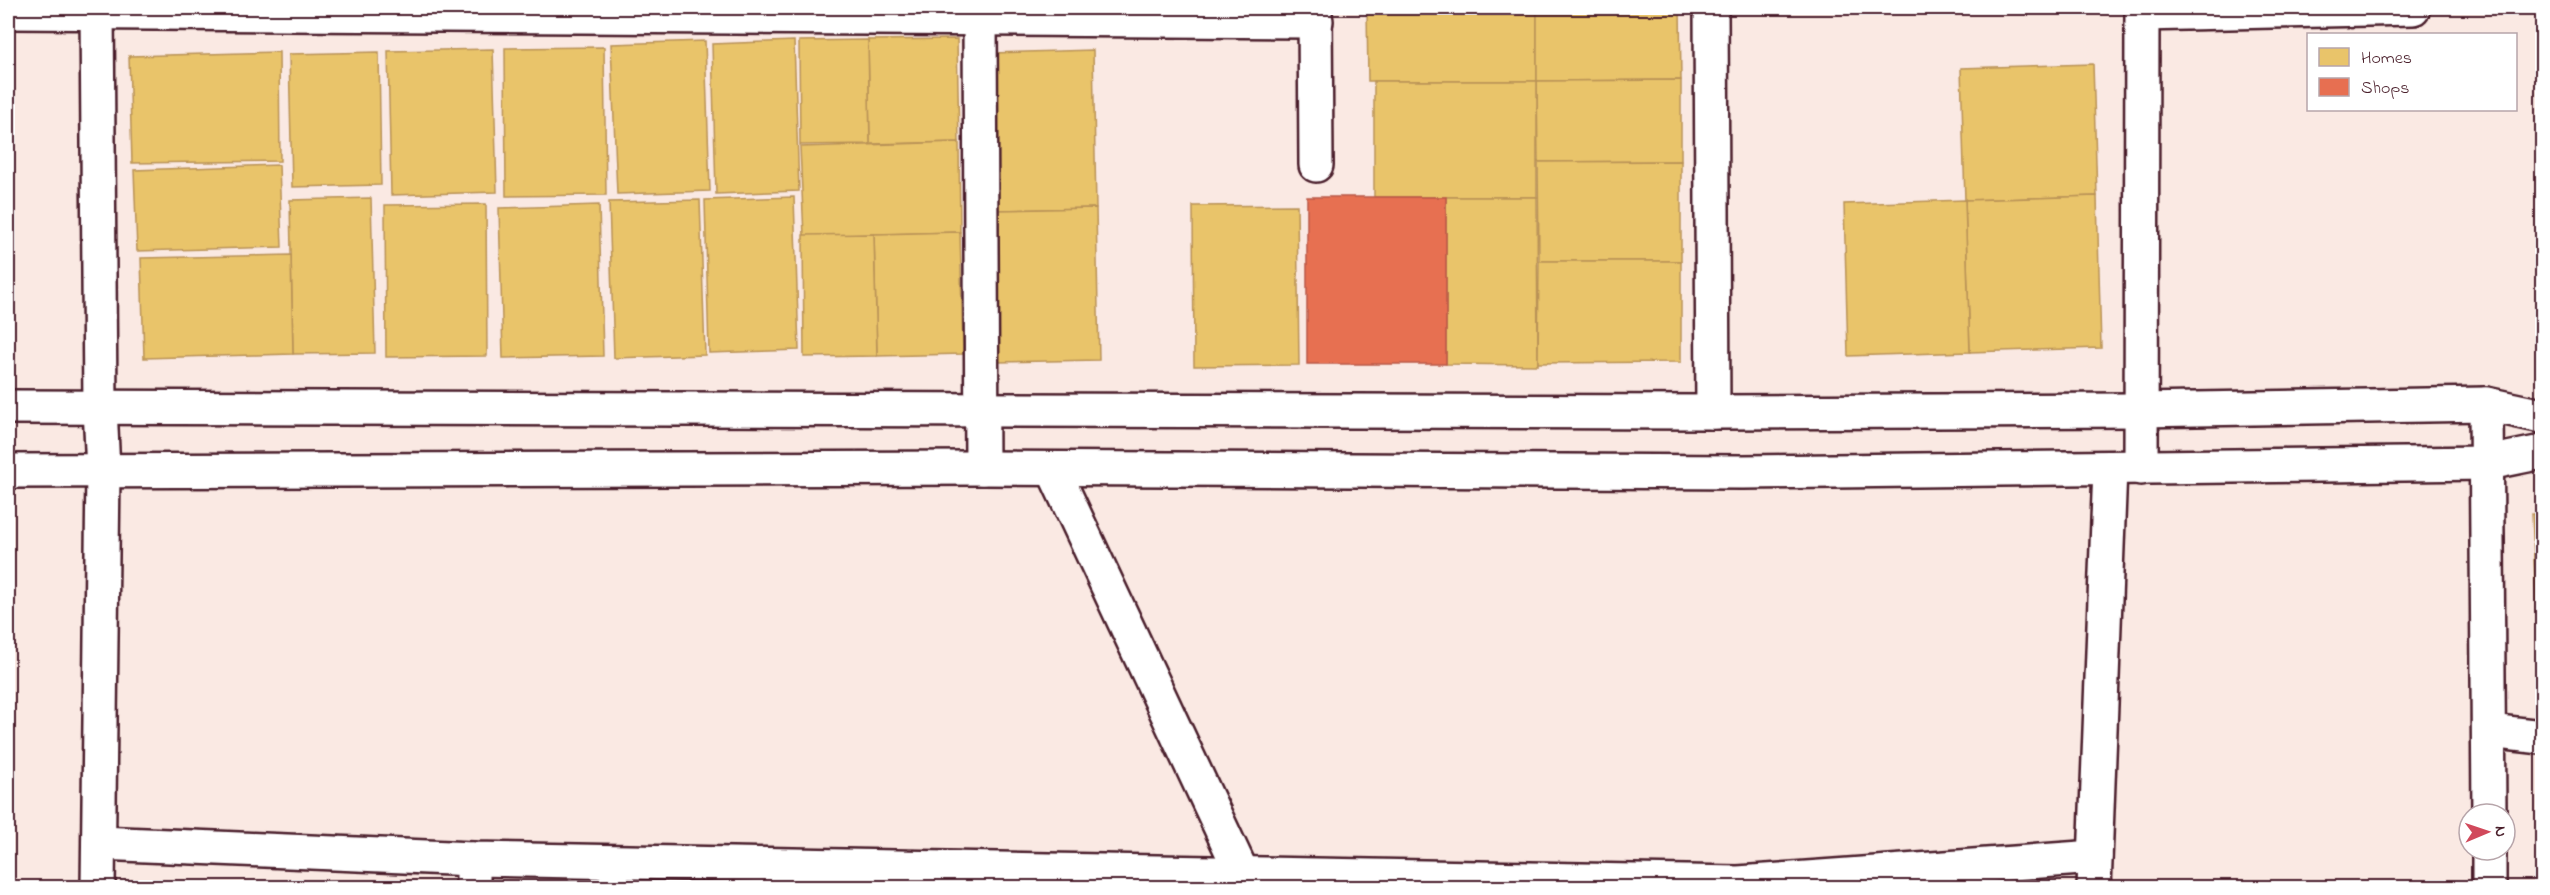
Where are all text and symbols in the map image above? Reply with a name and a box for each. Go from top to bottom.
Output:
legend [2307,33,2517,111]
text: Homes [2361,46,2412,72]
text: Shops [2361,76,2409,102]
north arrow [2457,802,2517,862]
text: N [2488,826,2512,838]

